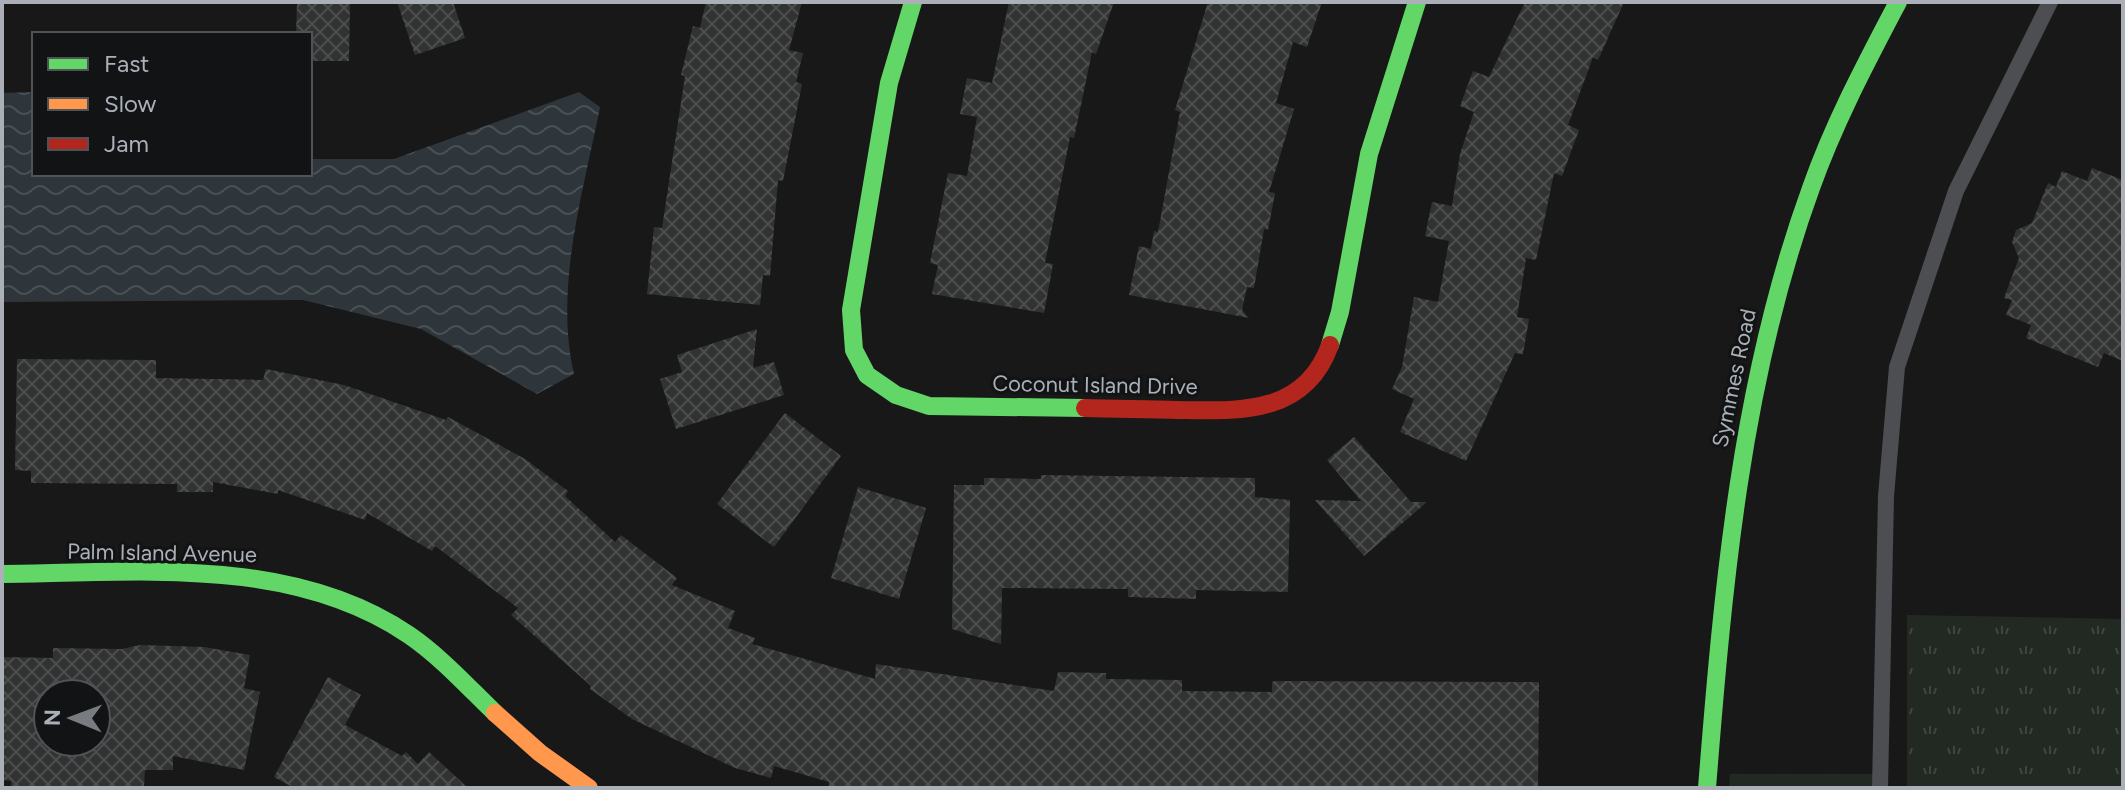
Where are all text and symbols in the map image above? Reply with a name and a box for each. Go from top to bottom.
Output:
legend [32,32,312,176]
text: Fast [104,49,149,78]
text: Slow [104,89,157,118]
text: Jam [104,129,149,158]
street label: Symmes Road [1706,306,1762,450]
street label: Coconut Island Drive [992,370,1198,400]
street label: Palm Island Avenue [67,538,257,568]
north arrow [32,678,112,758]
text: N [39,709,66,726]

